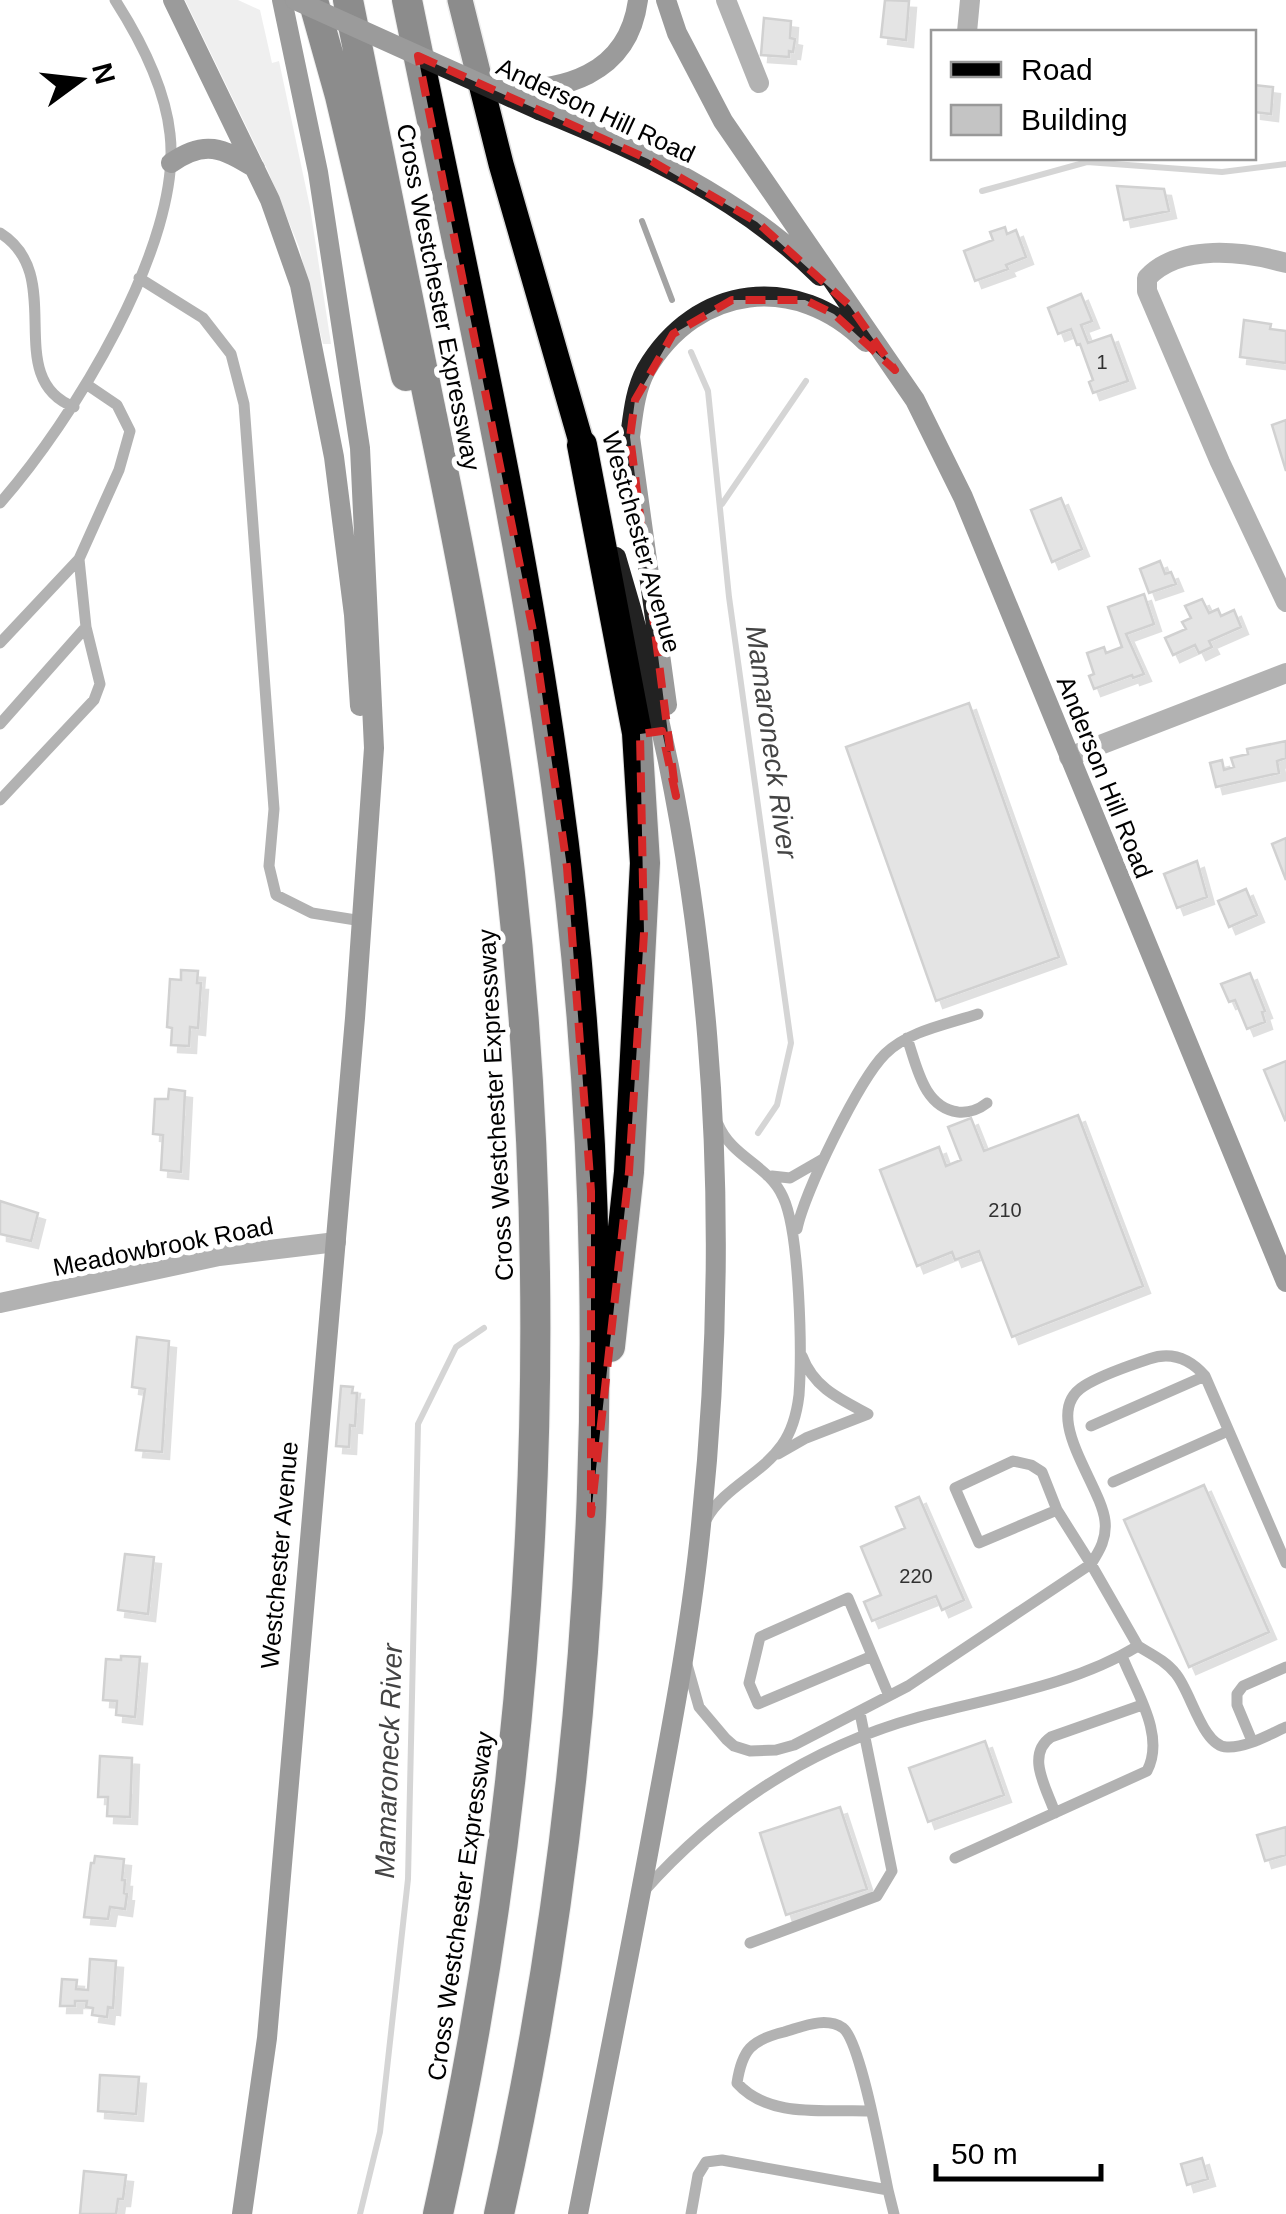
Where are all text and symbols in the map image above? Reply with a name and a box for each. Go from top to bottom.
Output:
north arrow [30,30,130,130]
legend [931,30,1256,160]
street label: Anderson Hill Road [492,52,700,168]
text: Road [1021,53,1093,86]
text: N [86,60,121,87]
text: Building [1021,103,1128,136]
street label: Cross Westchester Expressway [392,121,486,473]
house number: 1 [1096,351,1108,373]
street label: Westchester Avenue [597,428,687,656]
water label: Mamaroneck River [740,624,803,862]
street label: Anderson Hill Road [1052,672,1158,882]
street label: Cross Westchester Expressway [472,928,518,1282]
house number: 210 [988,1199,1022,1221]
street label: Meadowbrook Road [51,1211,275,1281]
street label: Westchester Avenue [255,1440,303,1670]
house number: 220 [899,1565,933,1587]
water label: Mamaroneck River [369,1641,408,1879]
street label: Cross Westchester Expressway [422,1729,498,2082]
scale bar [936,2119,1101,2181]
text: 50 m [951,2137,1018,2170]

